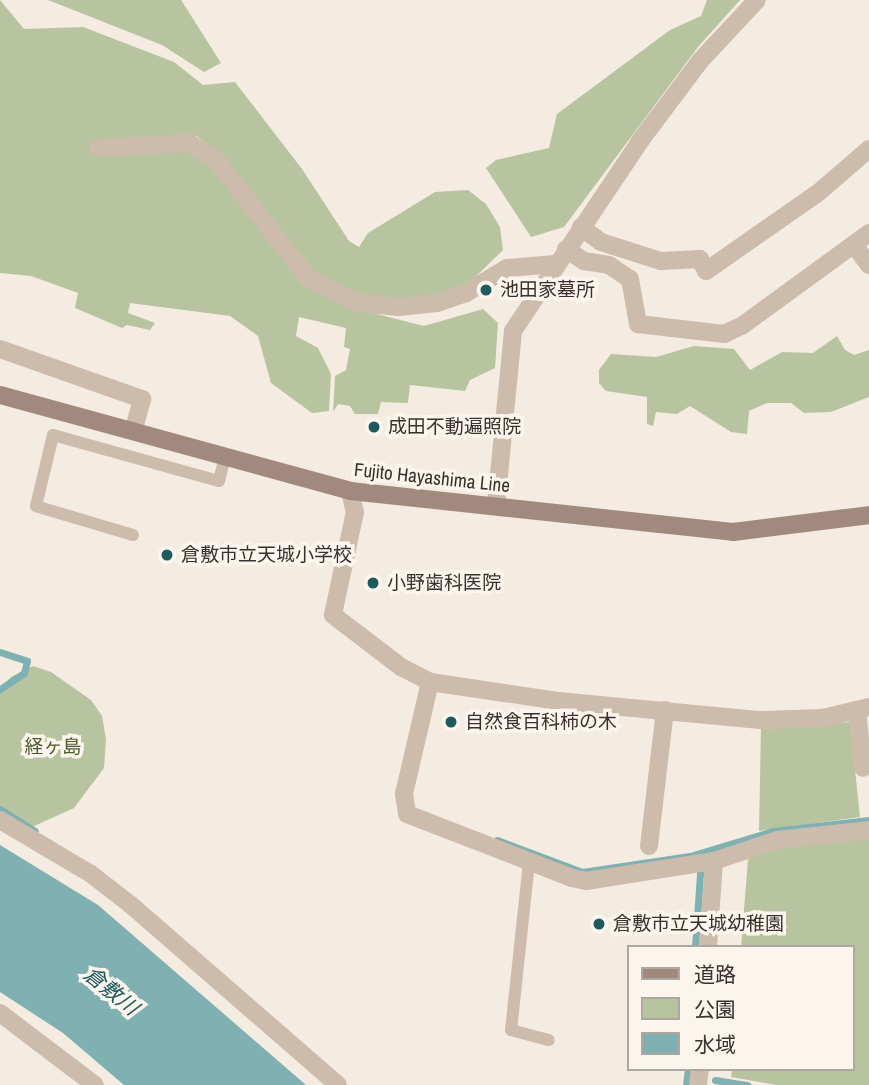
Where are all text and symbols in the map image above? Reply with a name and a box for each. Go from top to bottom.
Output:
place label: 池田家墓所 [500,279,595,301]
marker: 池田家墓所 [478,282,494,298]
place label: 成田不動遍照院 [388,416,521,438]
marker: 成田不動遍照院 [366,419,382,435]
street label: Fujito Hayashima Line [353,458,511,498]
place label: 倉敷市立天城小学校 [181,544,352,566]
marker: 倉敷市立天城小学校 [159,547,175,563]
place label: 小野歯科医院 [387,572,501,594]
marker: 小野歯科医院 [365,575,381,591]
place label: 自然食百科柿の木 [465,711,617,733]
marker: 自然食百科柿の木 [443,714,459,730]
park label: 経ヶ島 [25,736,81,758]
place label: 倉敷市立天城幼稚園 [613,913,784,935]
marker: 倉敷市立天城幼稚園 [591,916,607,932]
legend [628,945,855,1071]
text: 道路 [694,960,736,989]
water label: 倉敷川 [79,961,143,1021]
text: 公園 [694,995,736,1024]
text: 水域 [694,1030,736,1059]

